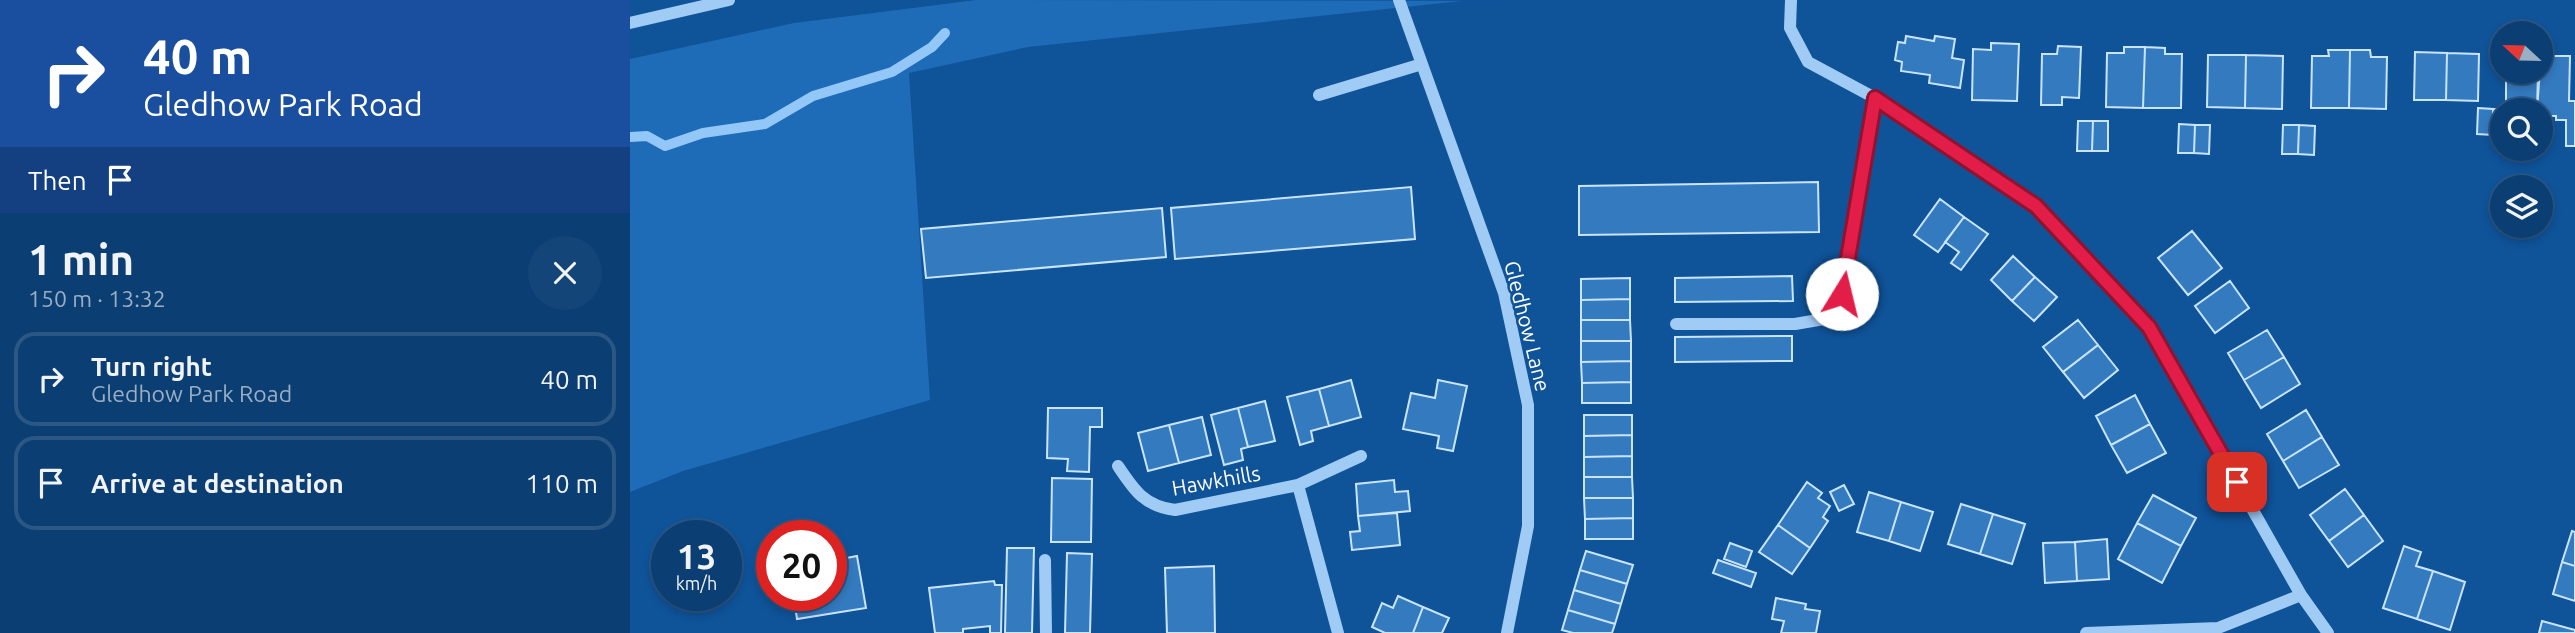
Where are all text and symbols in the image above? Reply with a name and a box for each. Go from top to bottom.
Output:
north arrow [2490,21,2553,84]
map controls [2490,21,2553,238]
icon: right [28,28,119,119]
text: 40 m [143,28,252,83]
text: Gledhow Park Road [143,86,423,122]
button: search [2490,98,2553,161]
icon: arrive [101,161,139,199]
text: Then [28,166,87,195]
button: layers [2490,175,2553,238]
text: 1 min [28,236,134,283]
button: close [528,236,602,310]
position arrow [1805,257,1879,331]
street label: Gledhow Lane [1500,258,1556,394]
text: 150 m · 13:32 [28,286,166,311]
text: Turn right [91,352,212,381]
icon: right [32,360,70,398]
text: 40 m [540,365,598,394]
text: Gledhow Park Road [91,381,292,406]
pin [2207,452,2267,512]
street label: Hawkhills [1170,460,1262,500]
icon: arrive [2218,463,2256,501]
icon: arrive [32,464,70,502]
text: Arrive at destination [91,469,344,498]
text: 110 m [526,469,598,498]
speed limit sign: 20 [756,520,847,611]
text: 13 [677,536,716,576]
text: km/h [676,573,717,593]

